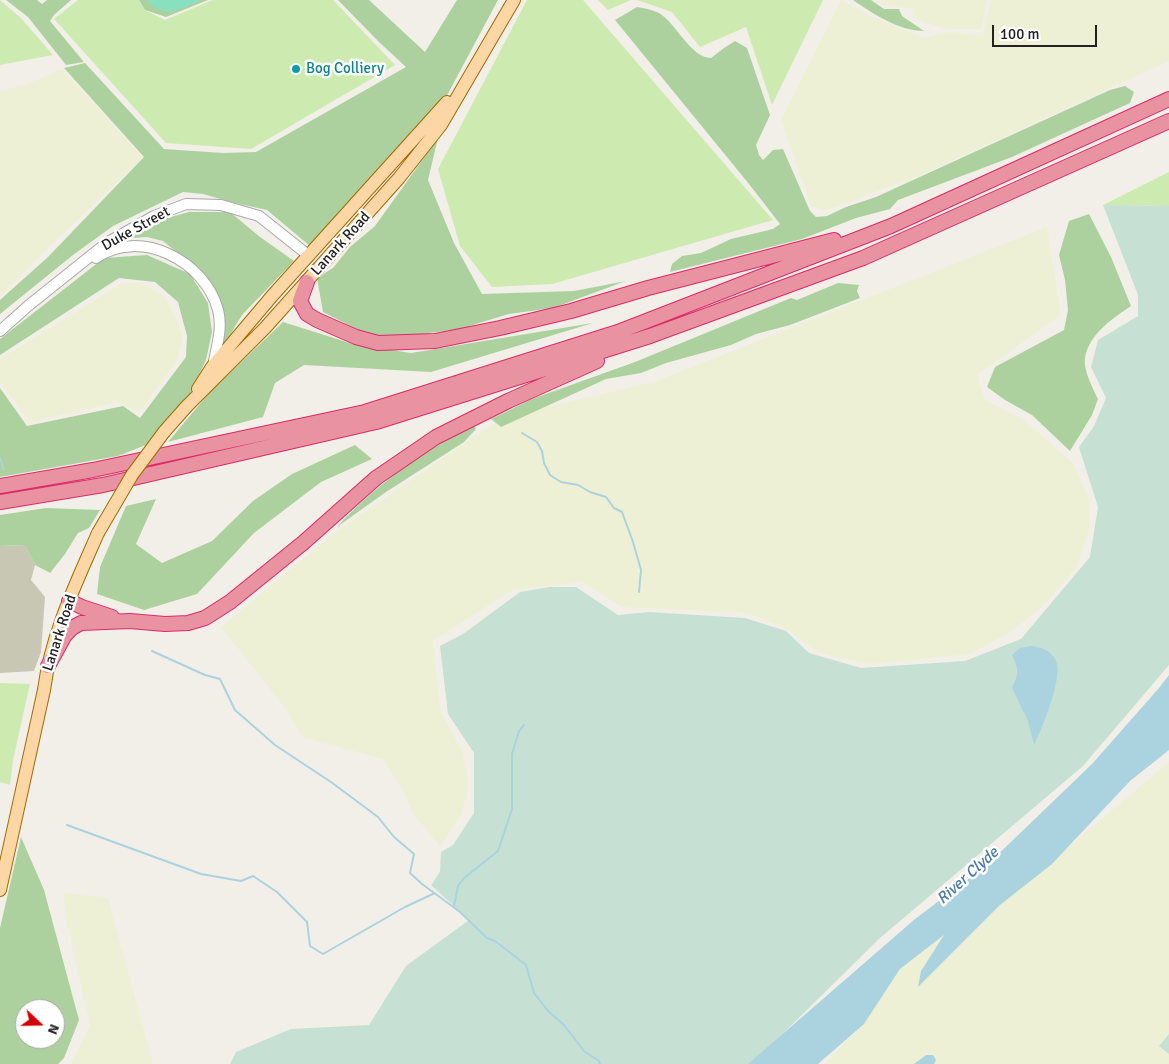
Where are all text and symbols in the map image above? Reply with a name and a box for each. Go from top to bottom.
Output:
scale bar [994,15,1099,47]
text: 100 m [1000,25,1040,43]
place label: Bog Colliery [306,60,384,78]
marker: Bog Colliery [290,63,302,75]
street label: Duke Street [99,203,173,255]
street label: Lanark Road [308,208,374,280]
street label: Lanark Road [39,592,81,674]
water label: River Clyde [933,843,1003,909]
north arrow [15,999,65,1049]
text: N [44,1022,63,1037]

